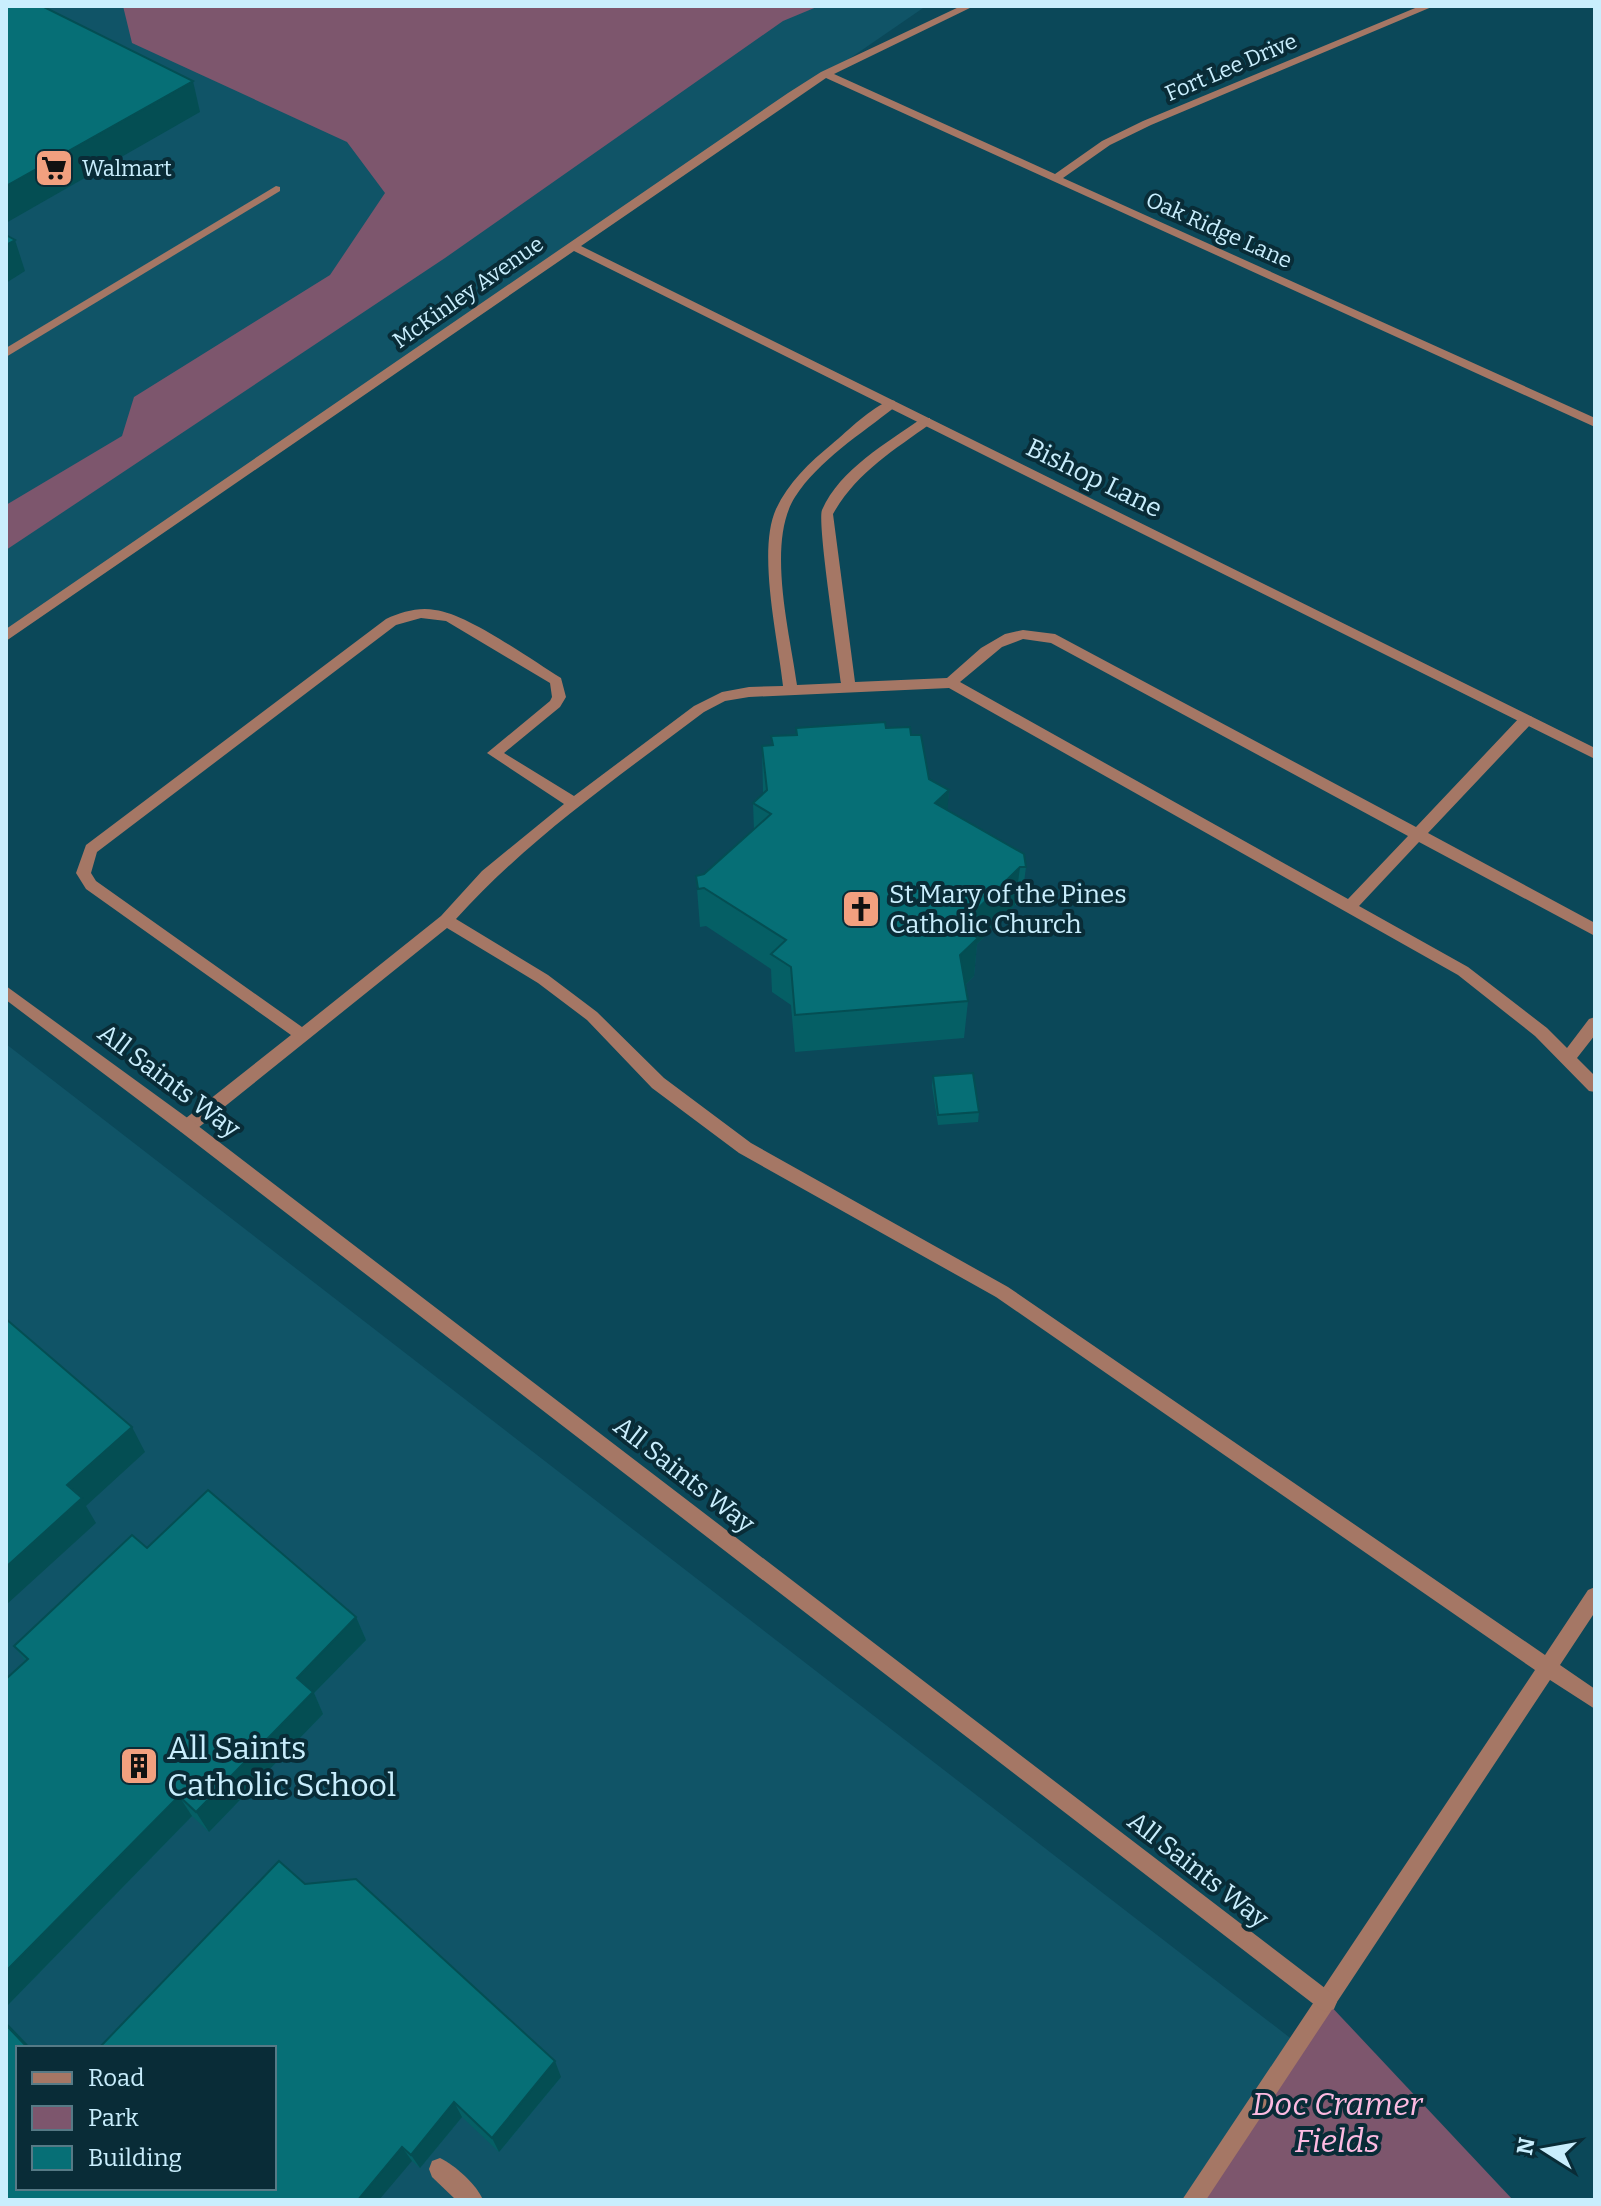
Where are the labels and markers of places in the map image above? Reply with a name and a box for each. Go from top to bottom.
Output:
supermarket icon: Walmart [33,147,75,189]
place label: Walmart [82,155,172,182]
place label: St Mary of the Pines Catholic Church [889,879,1127,940]
church icon: St Mary of the Pines Catholic Church [840,888,882,930]
place label: All Saints Catholic School [167,1729,396,1804]
building icon: All Saints Catholic School [118,1745,160,1787]

